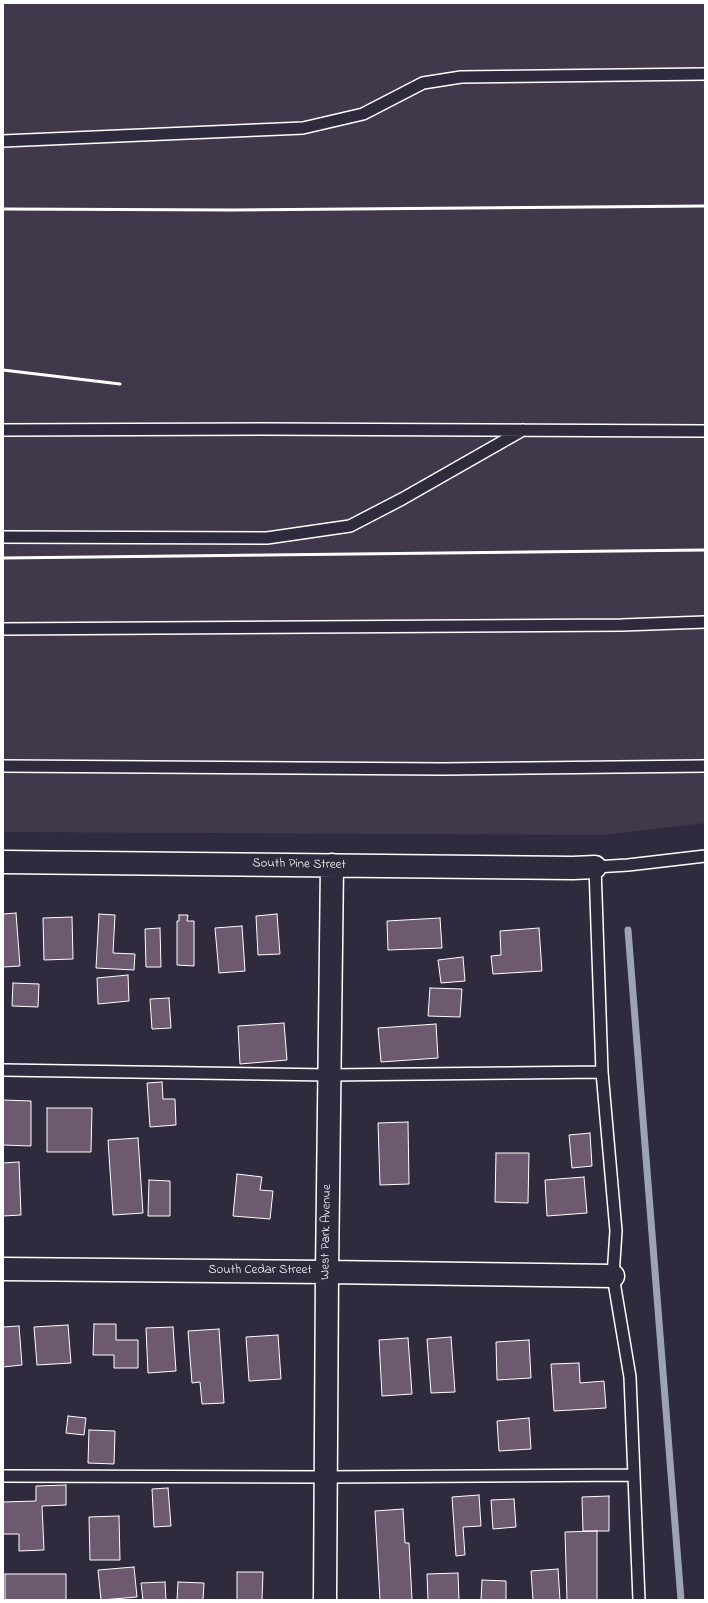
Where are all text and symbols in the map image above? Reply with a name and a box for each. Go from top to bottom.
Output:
street label: South Pine Street [252,856,346,874]
street label: West Park Avenue [318,1184,336,1280]
street label: South Cedar Street [208,1263,312,1279]

